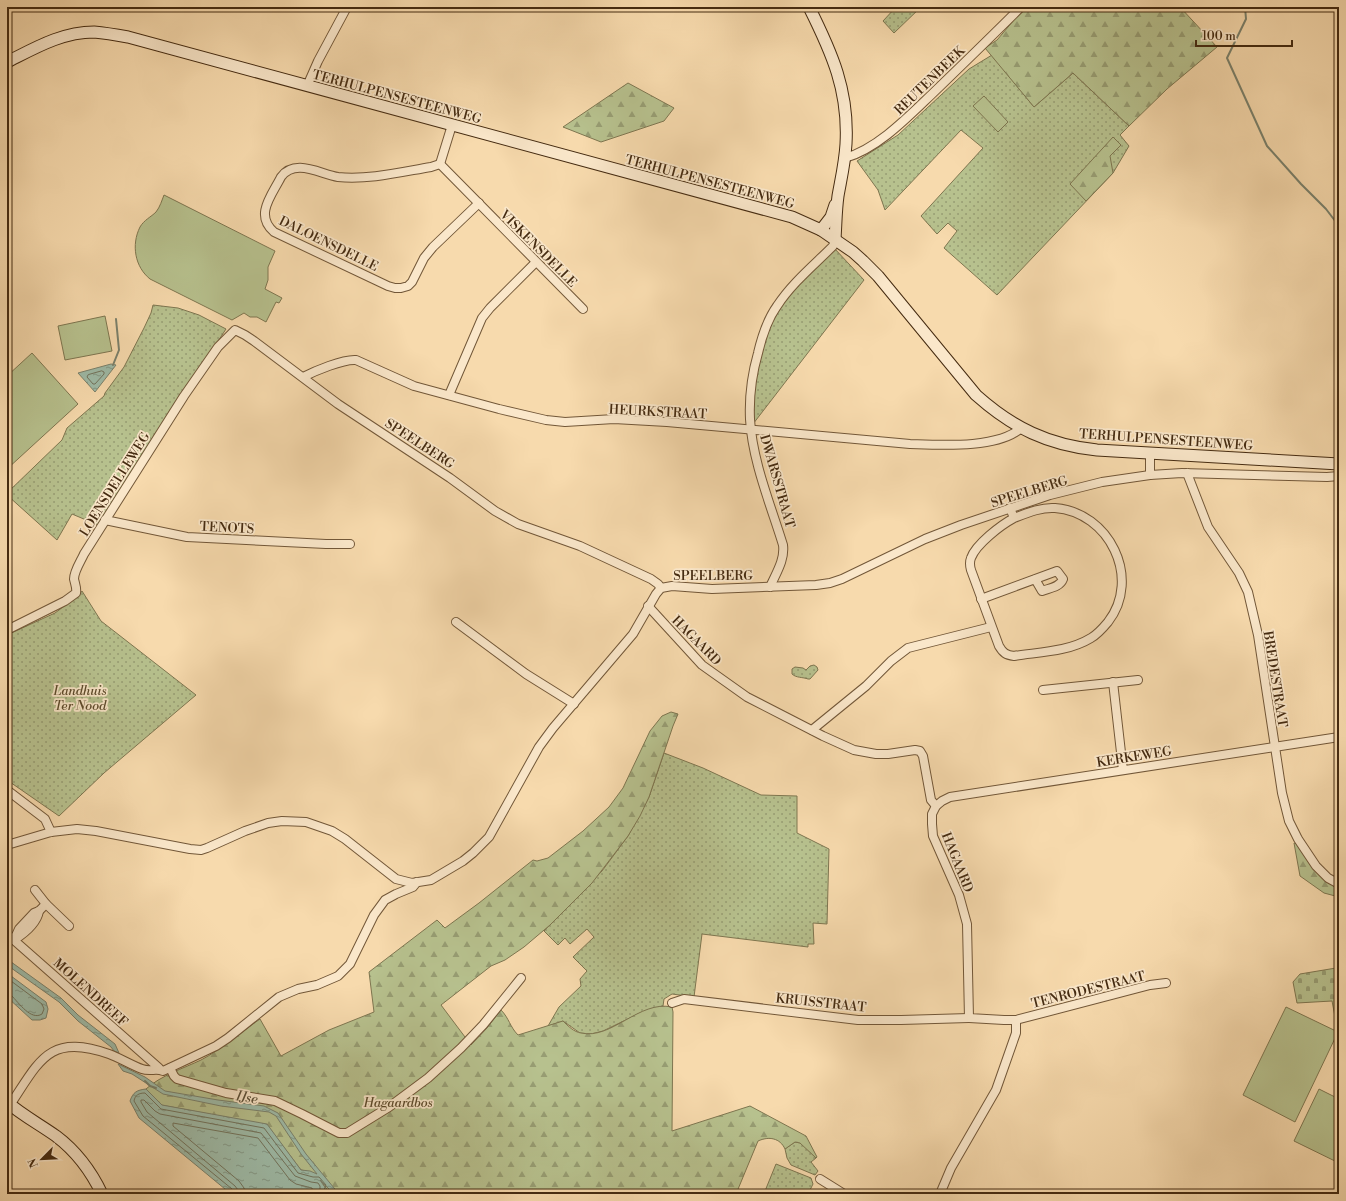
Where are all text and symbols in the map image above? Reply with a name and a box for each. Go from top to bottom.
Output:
scale bar [1196,22,1292,48]
text: 100 m [1202,29,1236,44]
street label: REUTENBEEK [891,42,969,118]
street label: TERHULPENSESTEENWEG [310,67,483,127]
street label: TERHULPENSESTEENWEG [623,152,796,212]
street label: VISKENSDELLE [496,206,580,291]
street label: DALOENSDELLE [276,213,381,275]
street label: HEURKSTRAAT [608,401,708,423]
street label: SPEELBERG [382,415,458,472]
street label: TERHULPENSESTEENWEG [1078,426,1254,454]
street label: LOENSDELLEWEG [76,429,154,540]
street label: DWARSSTRAAT [756,433,798,530]
street label: SPEELBERG [989,473,1070,511]
street label: TENOTS [199,519,255,537]
street label: SPEELBERG [673,568,753,584]
street label: HAGAARD [668,613,724,669]
street label: BREDESTRAAT [1259,629,1291,728]
park label: Landhuis Ter Nood [52,683,107,714]
street label: KERKEWEG [1095,743,1173,771]
street label: HAGAARD [938,830,976,895]
street label: MOLENDREEF [50,955,131,1031]
street label: TENRODESTRAAT [1030,968,1147,1012]
street label: KRUISSTRAAT [775,990,867,1016]
water label: IJse [233,1087,260,1109]
park label: Hagaardbos [362,1095,433,1111]
north arrow [22,1139,62,1179]
text: N [25,1156,42,1169]

